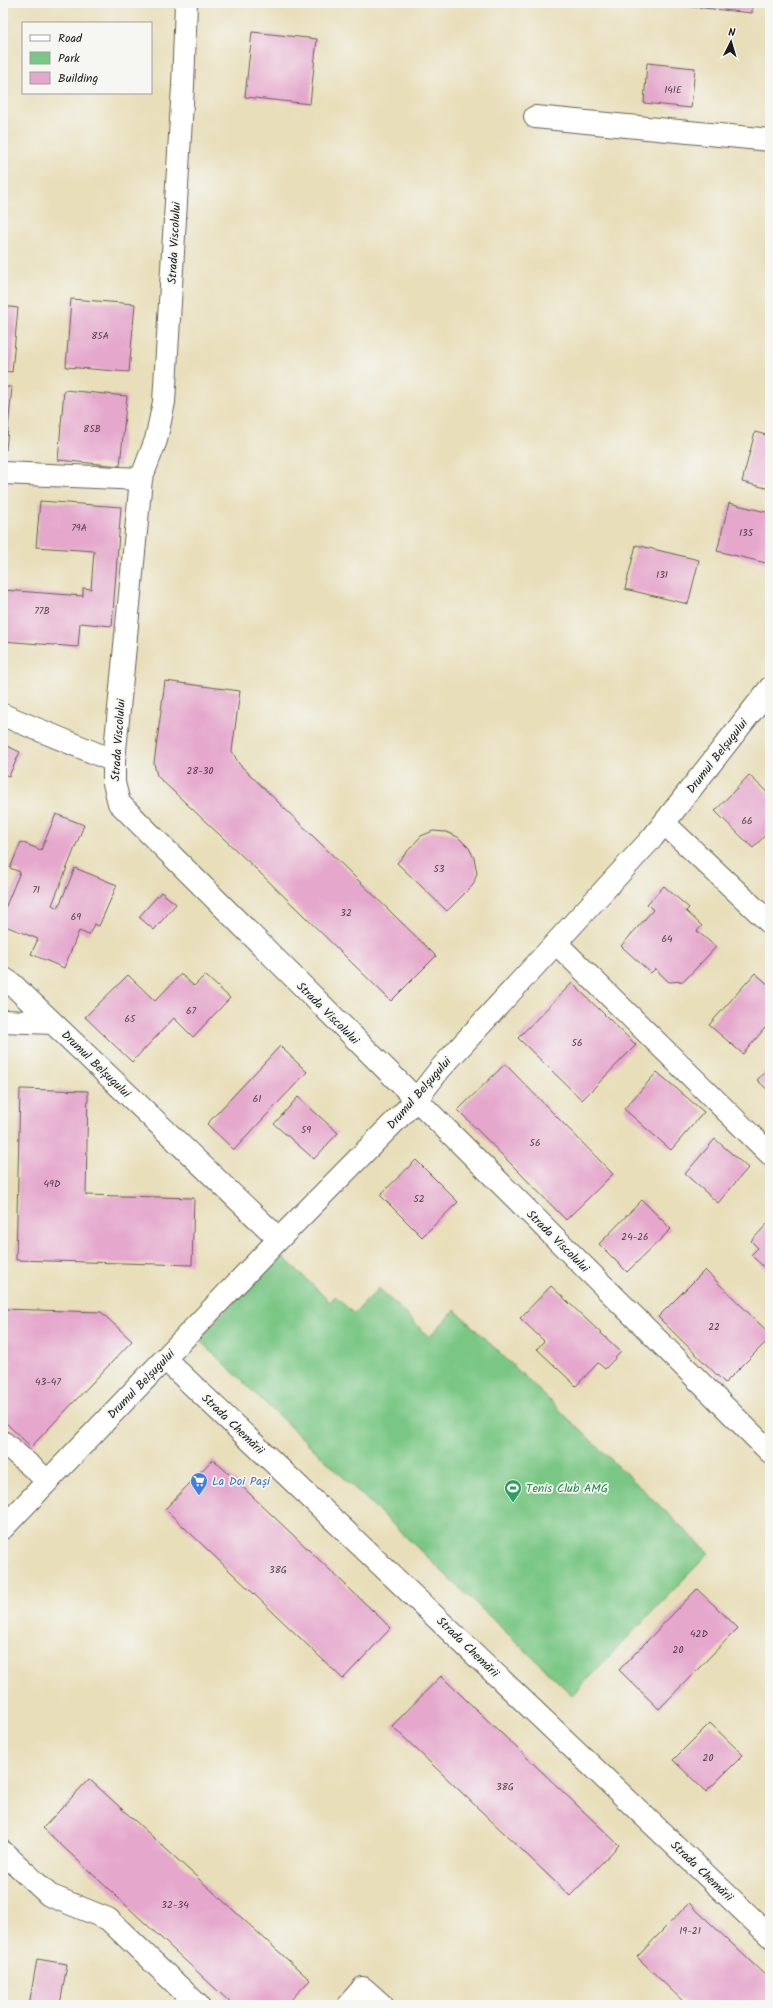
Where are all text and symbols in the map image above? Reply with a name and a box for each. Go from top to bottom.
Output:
legend [22,22,152,94]
north arrow [711,22,751,62]
text: N [728,24,736,42]
text: Road [58,29,83,48]
text: Park [58,49,80,68]
text: Building [58,69,98,88]
house number: 141E [664,82,683,98]
street label: Strada Viscolului [163,200,186,285]
house number: 85A [91,328,109,344]
house number: 85B [83,421,101,437]
house number: 79A [71,520,87,536]
house number: 135 [739,525,754,541]
house number: 131 [656,567,668,583]
house number: 77B [34,603,50,619]
street label: Strada Viscolului [106,697,131,782]
street label: Drumul Belșugului [682,714,753,798]
house number: 28-30 [186,763,214,779]
house number: 66 [741,813,753,829]
house number: 53 [433,861,445,877]
house number: 71 [32,882,40,898]
house number: 32 [340,905,352,921]
house number: 69 [71,909,81,925]
house number: 64 [661,931,673,947]
street label: Strada Viscolului [292,977,364,1050]
house number: 67 [186,1003,196,1019]
house number: 65 [125,1011,136,1027]
street label: Drumul Belșugului [57,1026,136,1103]
house number: 56 [572,1035,582,1051]
street label: Drumul Belșugului [383,1052,457,1134]
house number: 61 [253,1091,261,1107]
house number: 59 [301,1122,311,1138]
house number: 56 [530,1135,540,1151]
house number: 49D [44,1176,61,1192]
house number: 52 [413,1191,425,1207]
street label: Strada Viscolului [522,1205,594,1278]
house number: 24-26 [621,1229,649,1245]
house number: 22 [708,1319,720,1335]
street label: Drumul Belșugului [103,1344,180,1423]
house number: 43-47 [35,1374,61,1390]
street label: Strada Chemării [197,1389,269,1460]
supermarket icon: La Doi Pași [189,1471,209,1496]
place label: La Doi Pași [212,1472,271,1491]
sports icon: Tenis Club AMG [503,1478,523,1503]
place label: Tenis Club AMG [526,1479,608,1498]
house number: 38G [269,1562,287,1578]
street label: Strada Chemării [432,1612,504,1683]
house number: 42D [690,1626,708,1642]
house number: 20 [673,1642,683,1658]
house number: 20 [703,1750,713,1766]
house number: 38G [496,1779,514,1795]
street label: Strada Chemării [666,1836,738,1907]
house number: 32-34 [161,1897,189,1913]
house number: 19-21 [679,1923,701,1939]

